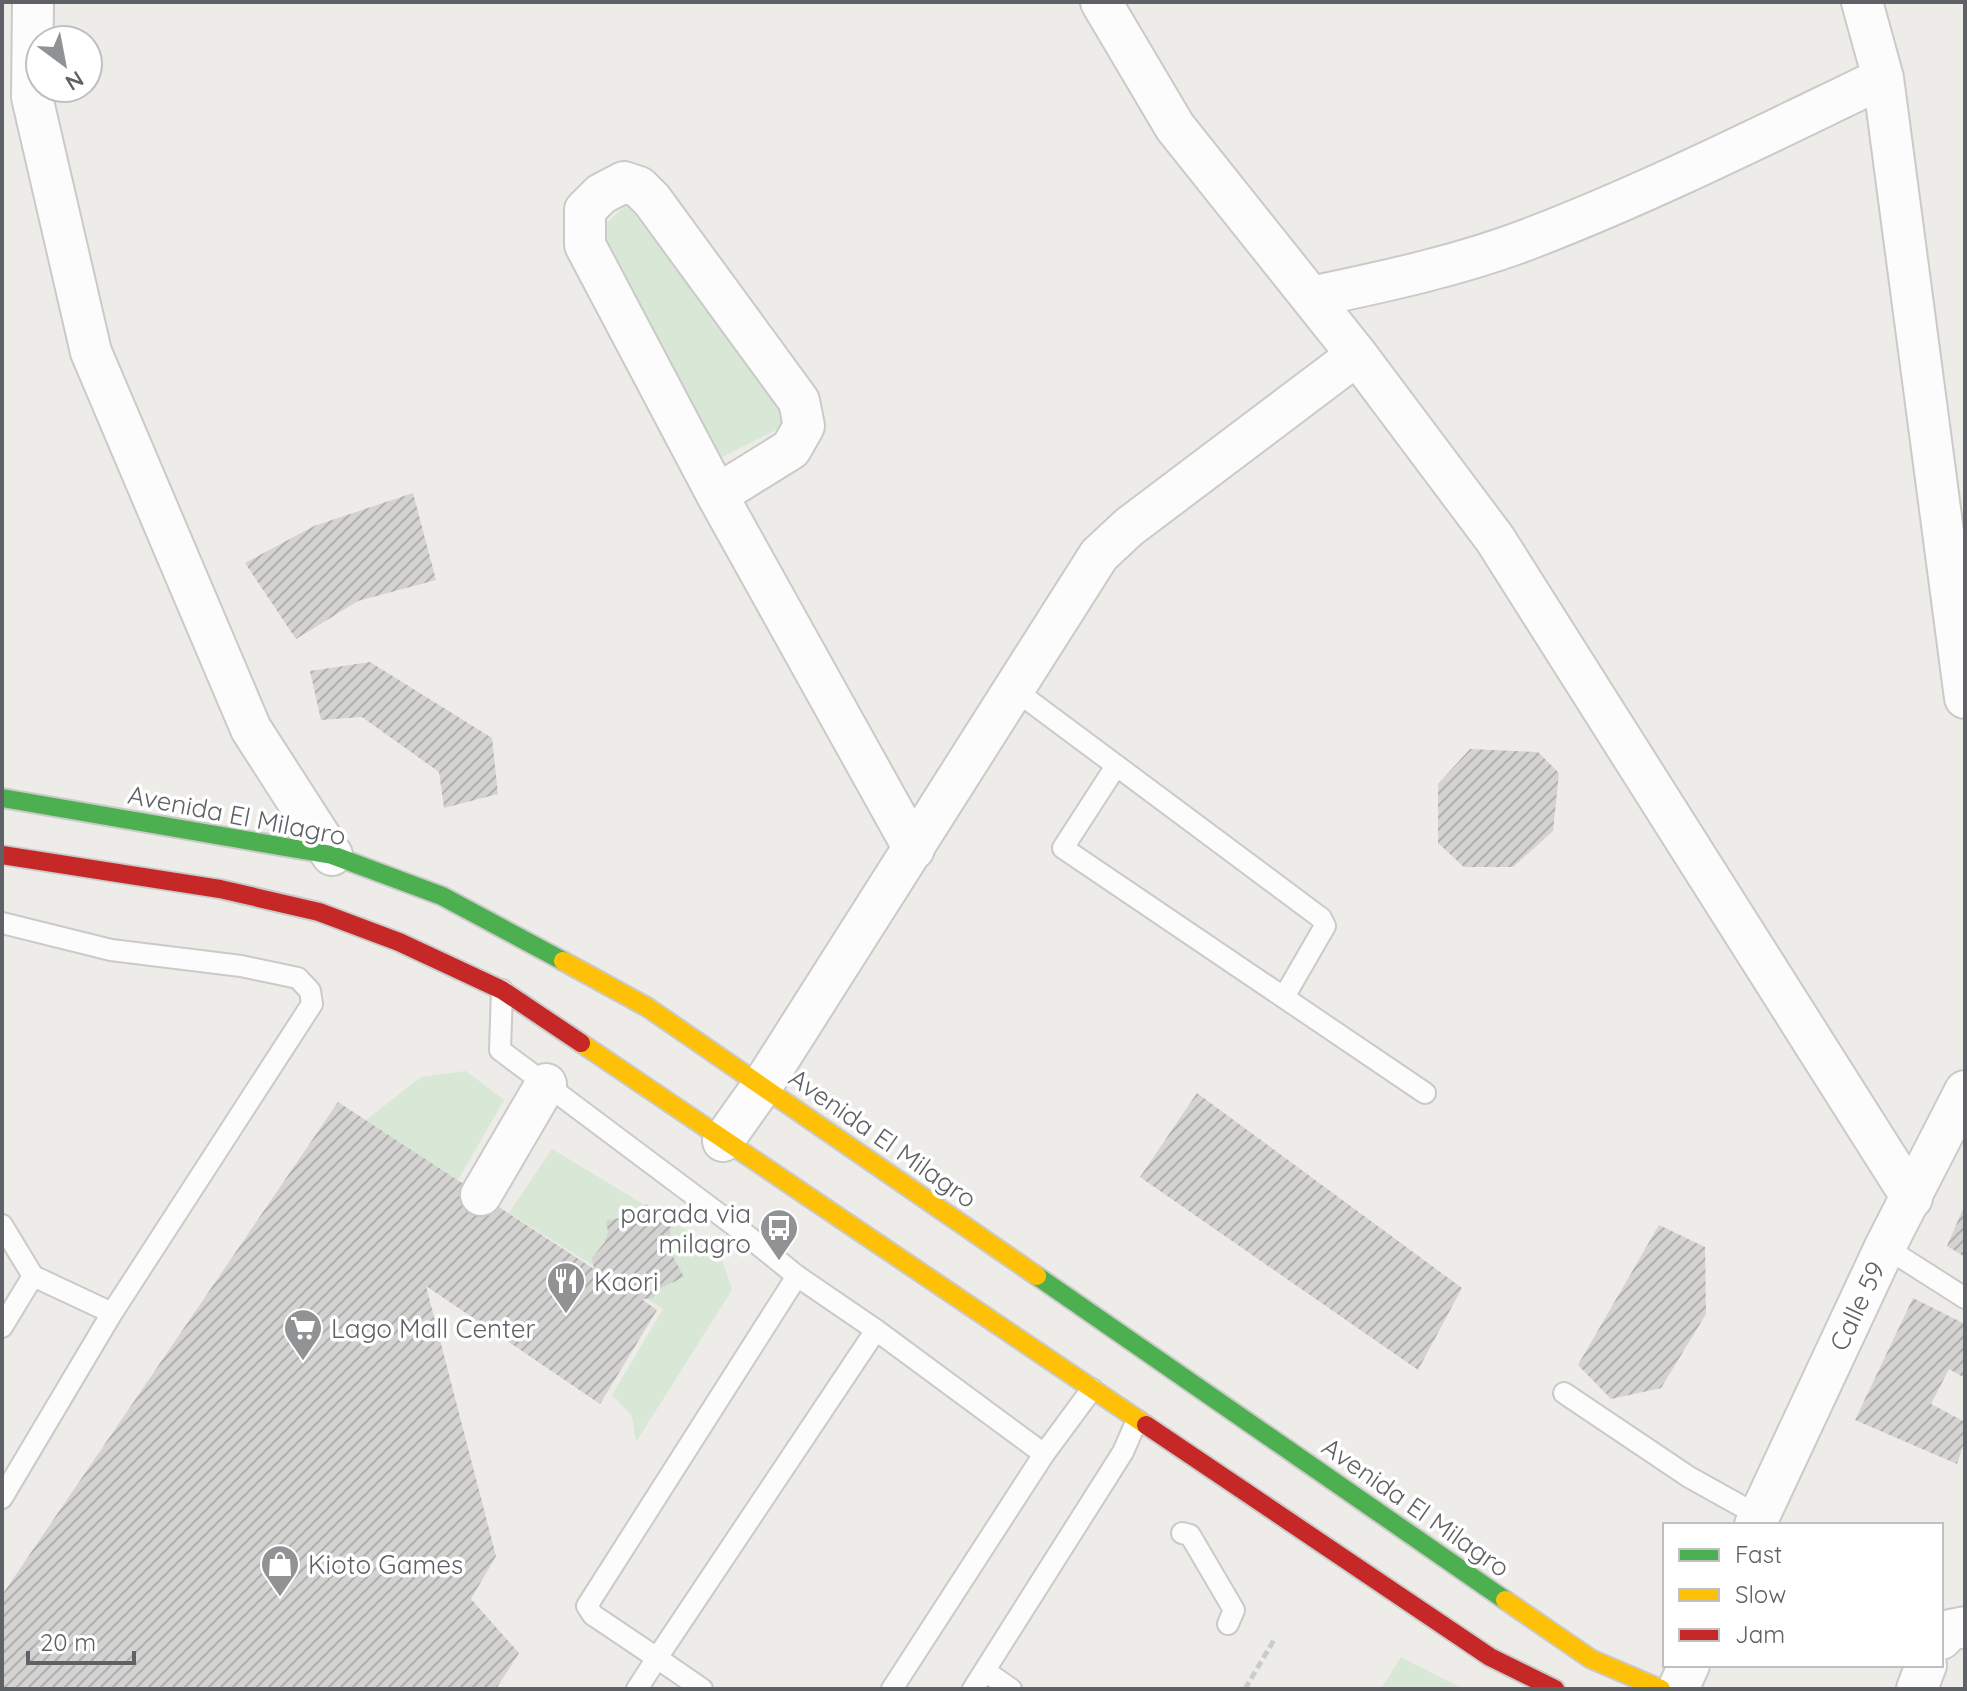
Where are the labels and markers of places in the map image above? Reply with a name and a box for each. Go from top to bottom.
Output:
place label: parada via milagro [620,1197,751,1260]
bus stop icon: parada via milagro [758,1207,800,1262]
restaurant icon: Kaori [545,1260,587,1315]
place label: Kaori [594,1265,659,1298]
supermarket icon: Lago Mall Center [282,1307,324,1362]
place label: Lago Mall Center [331,1312,536,1345]
shop icon: Kioto Games [259,1543,301,1598]
place label: Kioto Games [308,1548,463,1581]

